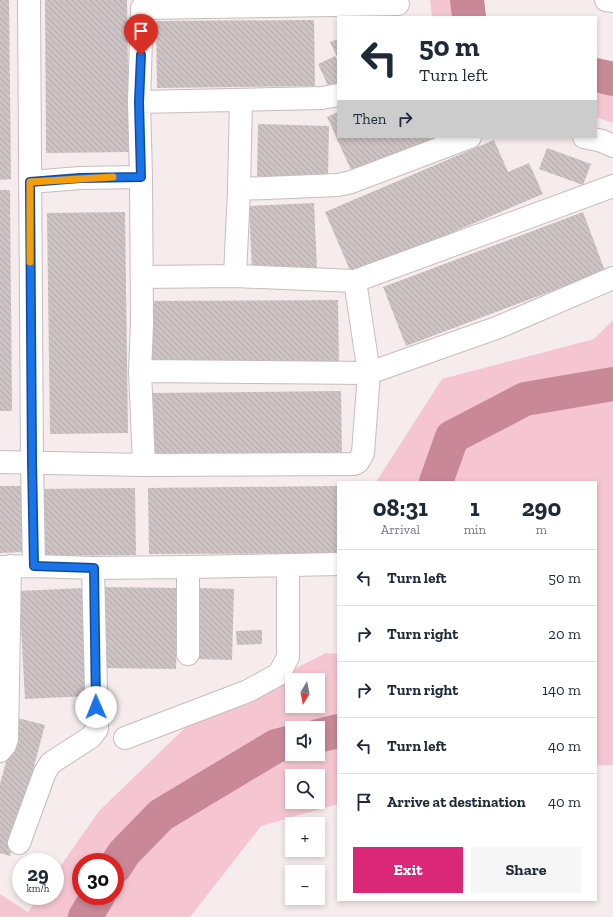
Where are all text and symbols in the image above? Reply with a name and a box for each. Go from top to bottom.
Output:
pin [124,14,158,55]
icon: arrive [130,20,152,42]
text: 50 m [419,30,480,63]
icon: left [353,32,405,84]
text: Turn left [419,64,488,86]
icon: right [394,108,416,130]
text: Then [353,110,386,128]
text: 08:31 [373,493,428,522]
text: 1 [470,493,480,522]
text: 290 [522,493,561,522]
text: Arrival [381,522,420,537]
text: min [464,522,486,537]
text: m [536,522,547,537]
icon: left [353,567,375,589]
text: Turn left [387,569,447,587]
text: 50 m [548,569,581,587]
icon: right [353,623,375,645]
text: Turn right [387,625,458,643]
text: 20 m [548,625,581,643]
north arrow [285,673,325,713]
map controls [285,673,325,905]
icon: right [353,679,375,701]
text: Turn right [387,681,458,699]
text: 140 m [542,681,581,699]
position arrow [75,686,117,728]
button: sound [285,721,325,761]
icon: left [353,735,375,757]
text: Turn left [387,737,447,755]
text: 40 m [548,737,581,755]
button: search [285,769,325,809]
icon: arrive [353,791,375,813]
text: Arrive at destination [387,793,526,811]
text: 40 m [548,793,581,811]
button: + [285,817,325,857]
button: Exit [353,847,463,893]
button: Share [471,847,581,893]
speed limit sign: 30 [72,853,124,905]
text: 29 [27,862,49,886]
button: − [285,865,325,905]
text: km/h [27,883,49,895]

